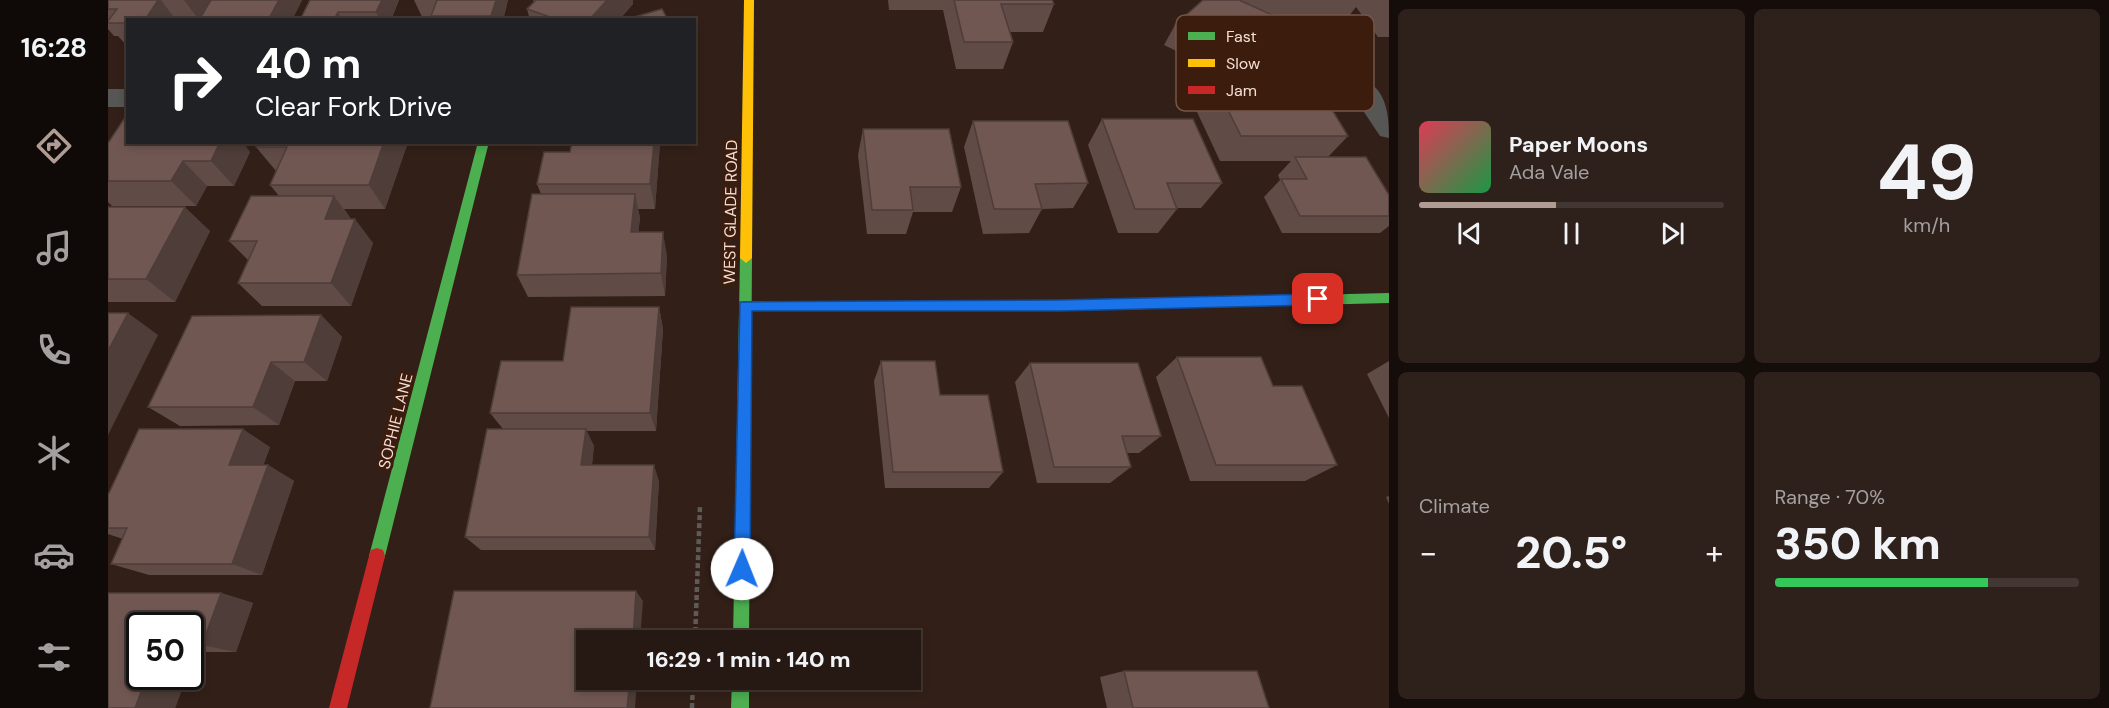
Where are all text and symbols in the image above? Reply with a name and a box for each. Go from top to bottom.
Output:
legend [1176,15,1374,111]
text: Fast [1226,26,1257,47]
text: 16:28 [21,30,87,65]
text: 40 m [255,36,361,91]
icon: right [156,42,234,120]
text: Slow [1226,53,1260,74]
text: Jam [1226,80,1257,101]
text: Clear Fork Drive [255,89,452,124]
text: 49 [1877,122,1977,223]
icon: directions [33,125,75,167]
text: Paper Moons [1509,130,1648,159]
street label: WEST GLADE ROAD [719,139,742,285]
text: Ada Vale [1509,159,1589,185]
text: km/h [1903,212,1950,238]
icon: previous [1453,217,1486,250]
icon: pause [1555,217,1588,250]
icon: next [1656,217,1689,250]
icon: music [33,227,75,269]
pin [1292,273,1343,324]
icon: arrive [1301,282,1334,315]
icon: phone [33,329,75,371]
street label: SOPHIE LANE [373,371,418,471]
icon: climate [33,432,75,474]
text: Range · 70% [1775,484,1885,510]
text: Climate [1419,493,1490,519]
text: 350 km [1775,514,1941,573]
text: 20.5° [1515,523,1627,582]
text: − [1419,531,1437,574]
text: + [1705,531,1723,574]
icon: car [33,534,75,576]
position arrow [710,537,774,601]
speed limit sign: 50 [126,612,204,690]
icon: filters [33,636,75,678]
text: 16:29 · 1 min · 140 m [647,645,850,674]

